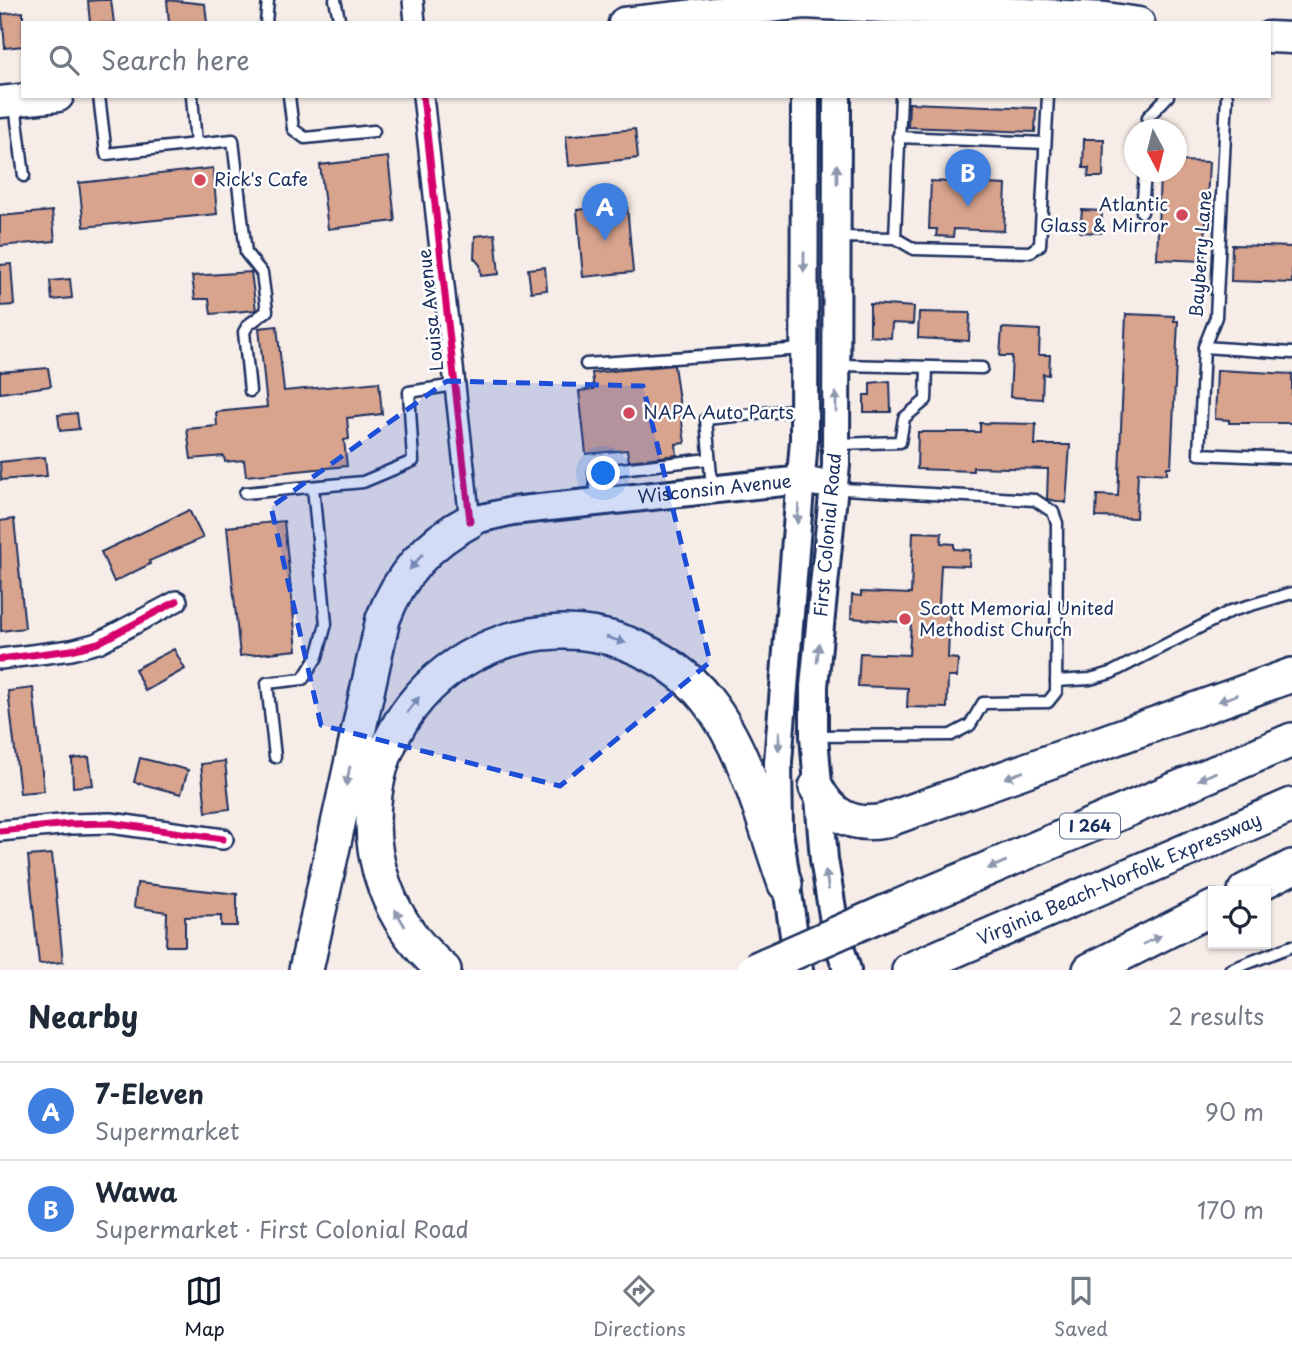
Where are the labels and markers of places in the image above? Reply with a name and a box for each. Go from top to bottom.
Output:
pin: B [945,149,991,207]
place label: Rick's Cafe [214,165,308,192]
marker: Rick's Cafe [192,172,208,188]
pin: A [582,183,628,241]
place label: Atlantic Glass & Mirror [1040,190,1169,238]
marker: Atlantic Glass & Mirror [1174,207,1190,223]
place label: NAPA Auto Parts [643,398,794,425]
marker: NAPA Auto Parts [621,405,637,421]
place label: Scott Memorial United Methodist Church [919,594,1114,642]
marker: Scott Memorial United Methodist Church [897,611,913,627]

